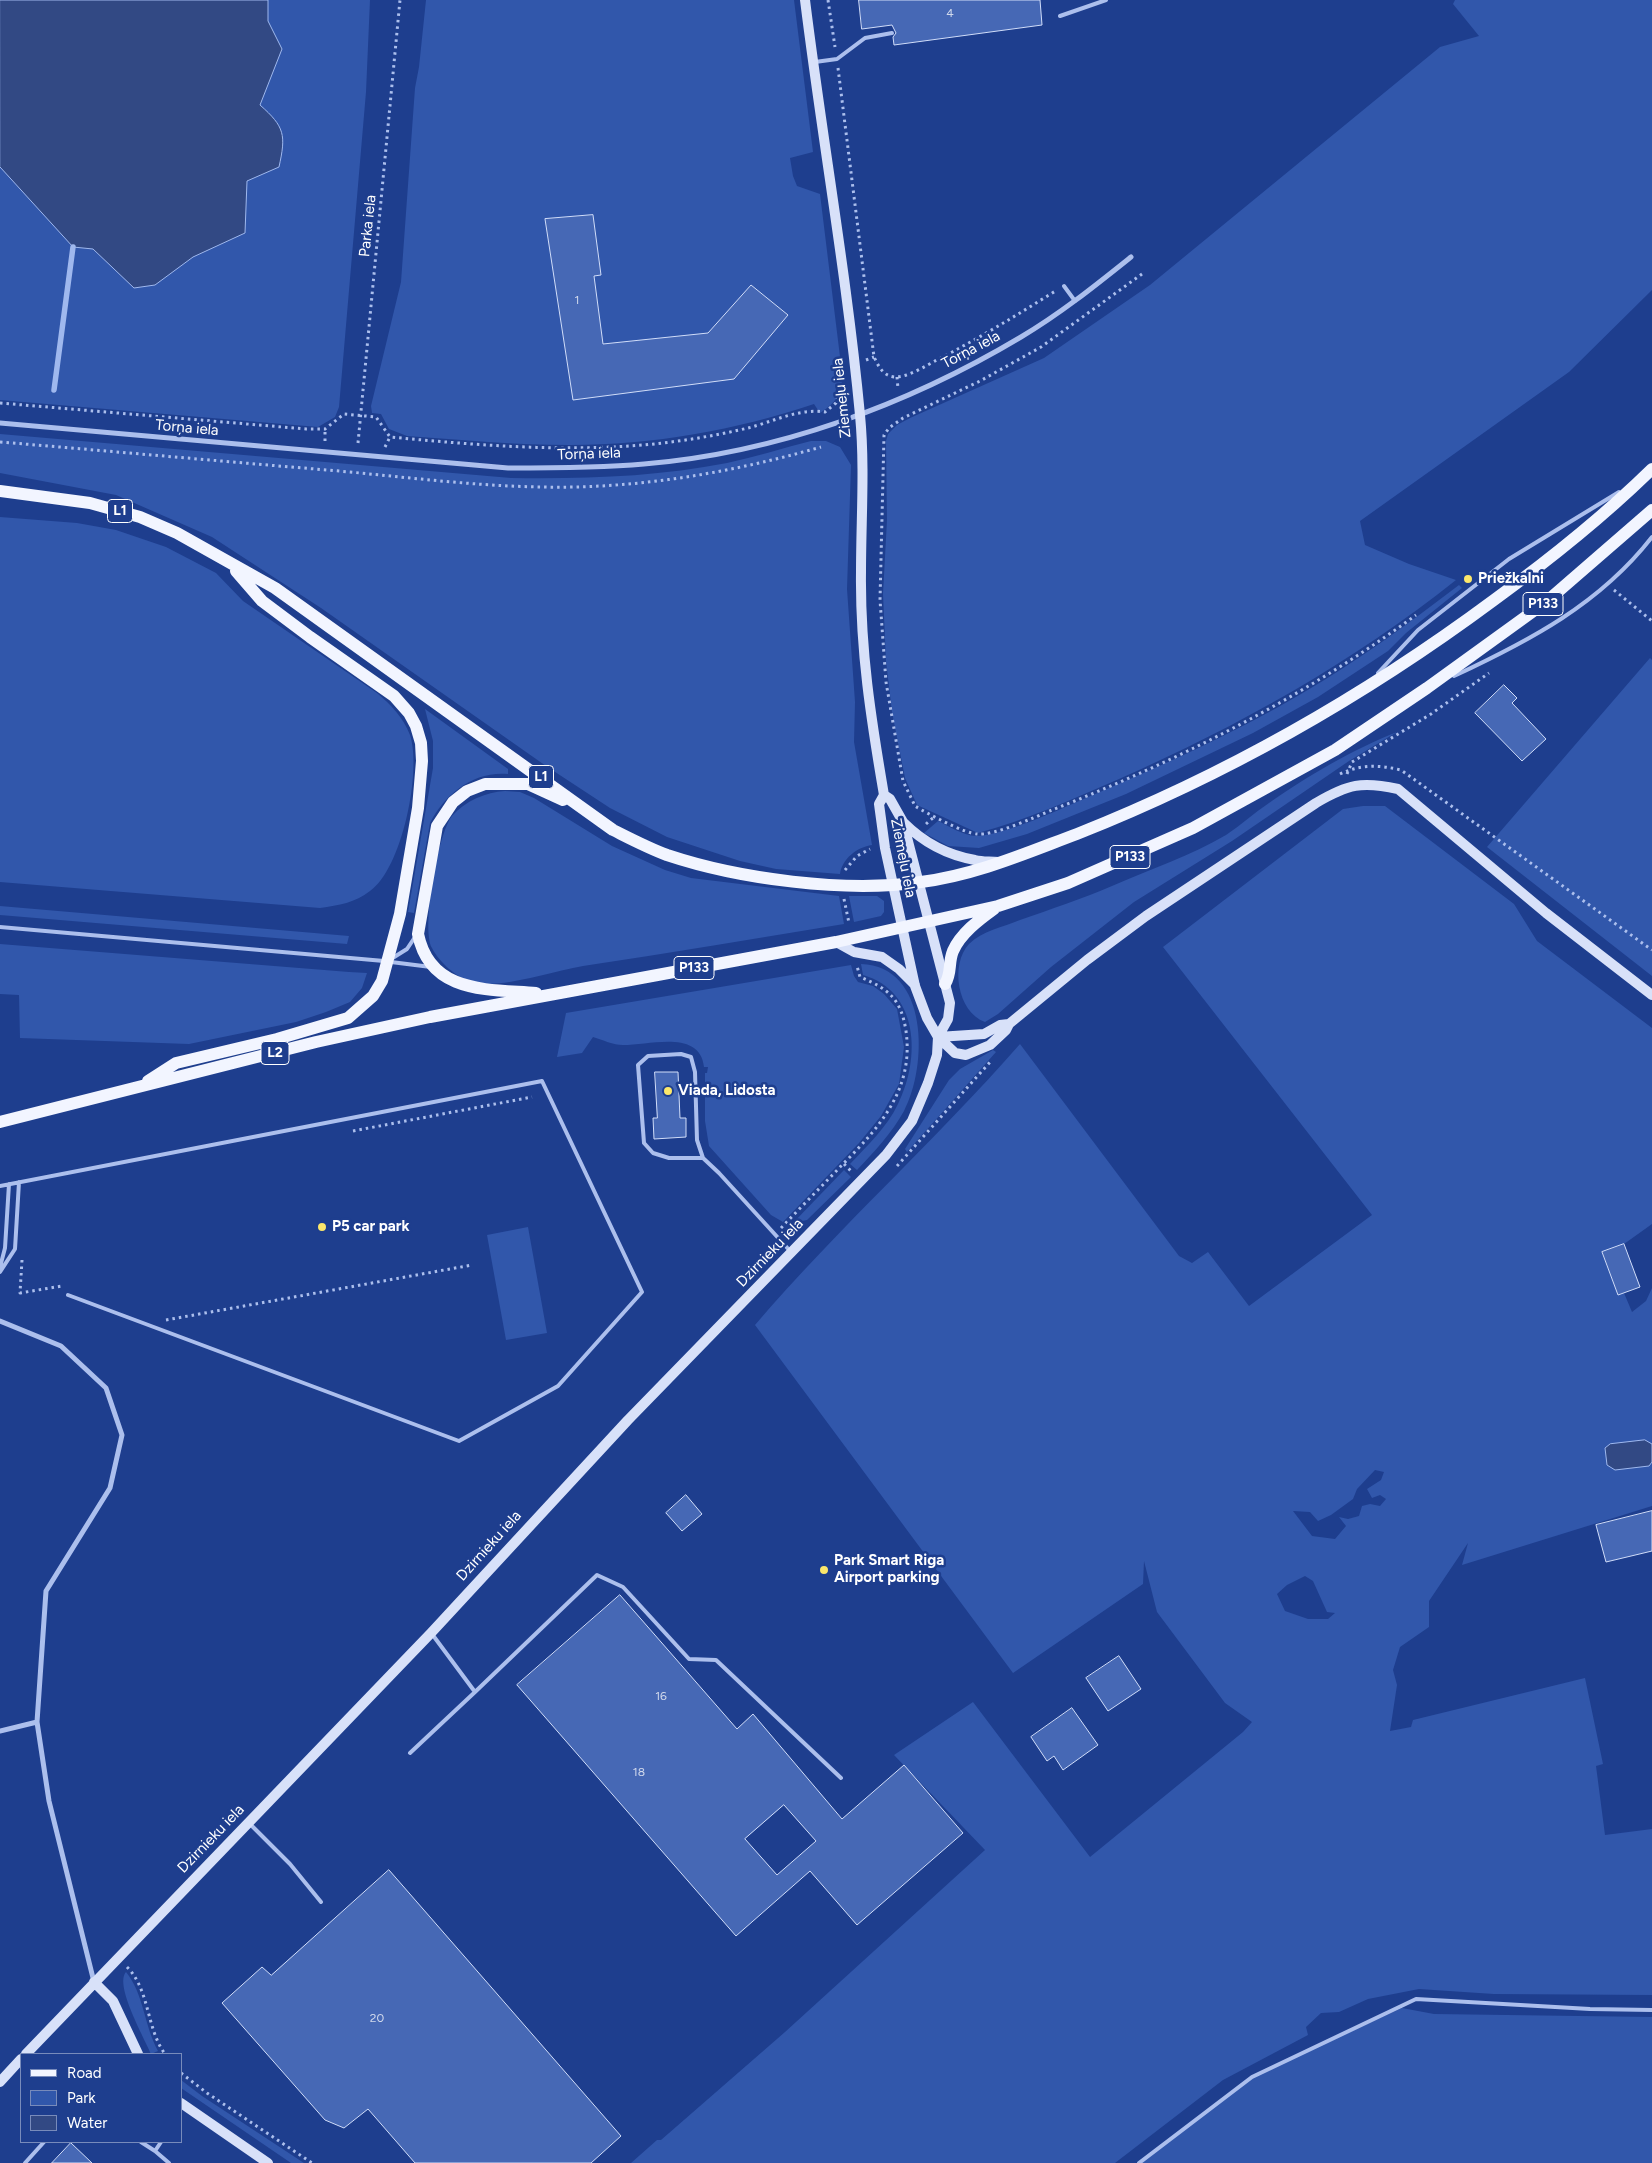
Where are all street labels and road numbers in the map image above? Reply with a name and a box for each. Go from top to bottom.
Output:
street label: Parka iela [356,194,380,258]
street label: Torņa iela [939,327,1003,373]
street label: Ziemeļu iela [829,357,855,439]
street label: Torņa iela [155,416,219,440]
street label: Torņa iela [557,444,621,464]
road number: L1 [108,500,132,522]
road number: P133 [1523,592,1563,616]
road number: L1 [528,766,554,789]
street label: Ziemeļu iela [887,817,919,899]
road number: P133 [1110,846,1150,869]
road number: P133 [674,956,714,980]
road number: L2 [261,1042,289,1064]
street label: Dzirnieku iela [733,1215,807,1291]
street label: Dzirnieku iela [453,1507,525,1585]
street label: Dzirnieku iela [174,1801,248,1877]

